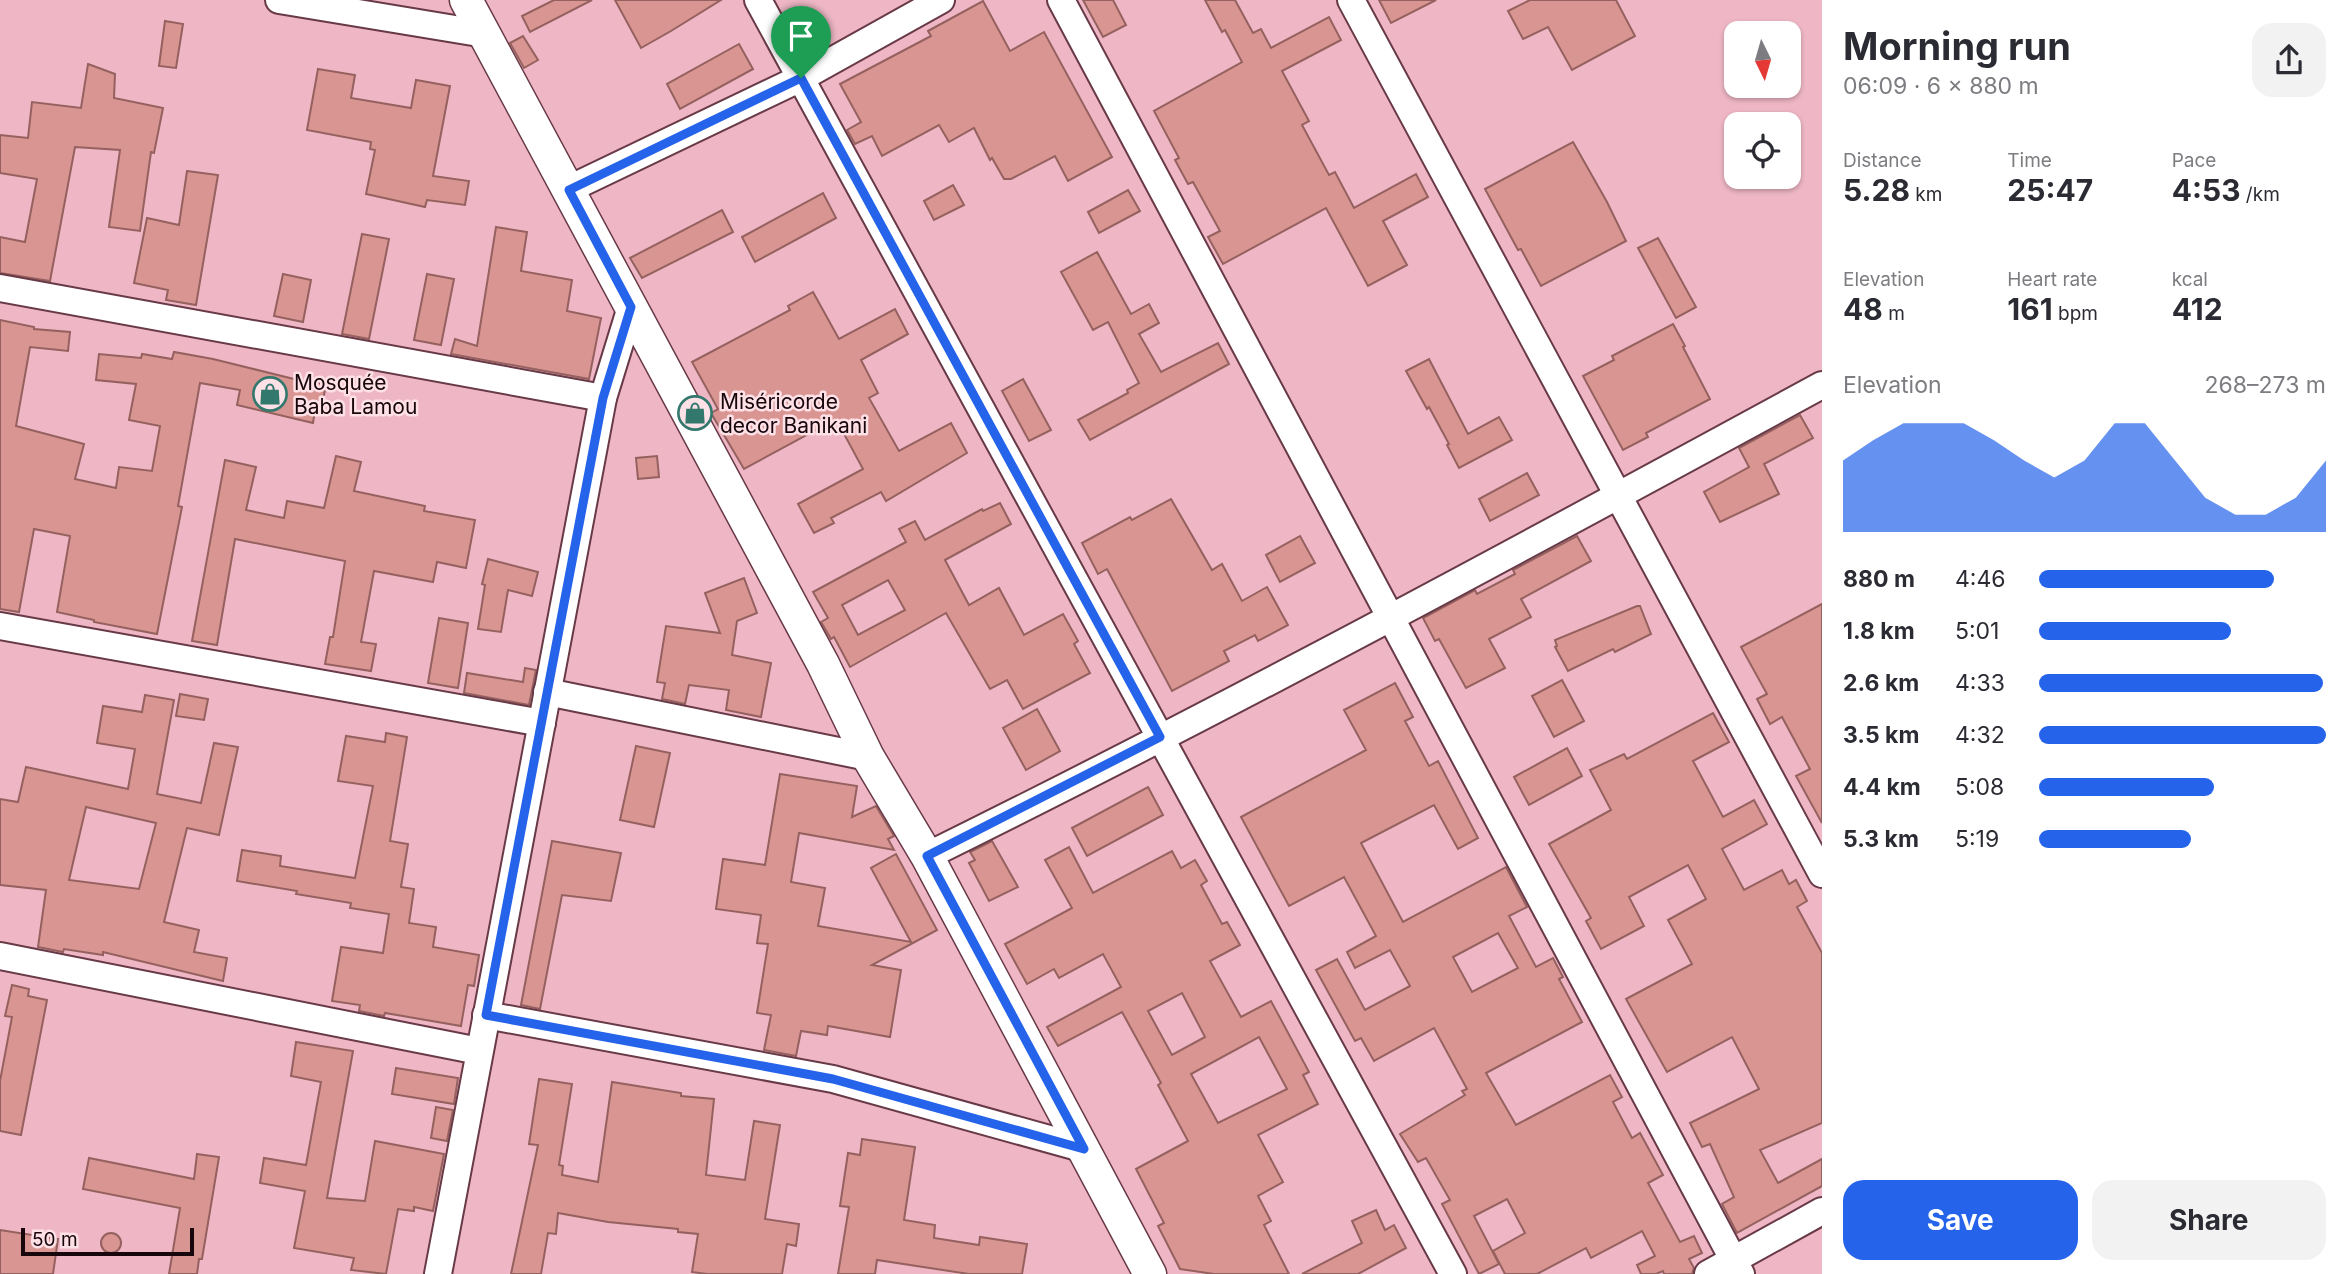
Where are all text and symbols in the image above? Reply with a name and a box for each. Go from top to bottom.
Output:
pin [771,6,831,78]
icon: arrive [782,17,820,55]
north arrow [1724,21,1801,98]
map controls [1724,21,1801,189]
text: Morning run [1843,23,2071,69]
button: share [2252,23,2326,97]
text: 06:09 · 6 × 880 m [1843,72,2039,100]
button: locate [1724,112,1801,189]
text: Distance [1843,149,1921,172]
text: Time [2007,149,2052,172]
text: Pace [2172,149,2216,172]
text: 5.28 [1843,172,1910,208]
text: 25:47 [2007,172,2093,208]
text: 4:53 [2172,172,2241,208]
text: km [1910,183,1942,206]
text: /km [2241,183,2280,206]
text: Elevation [1843,268,1924,291]
text: Heart rate [2007,268,2097,291]
text: kcal [2172,268,2208,291]
text: 48 [1843,291,1883,327]
text: 161 [2007,291,2053,327]
text: 412 [2172,291,2223,327]
text: m [1883,302,1905,325]
text: bpm [2053,302,2098,325]
place label: Mosquée Baba Lamou [294,370,417,419]
text: Elevation [1843,371,1942,399]
text: 268–273 m [2204,371,2326,399]
shop icon: Mosquée Baba Lamou [251,375,289,413]
place label: Miséricorde decor Banikani [720,389,867,438]
shop icon: Miséricorde decor Banikani [676,394,714,432]
text: 880 m [1843,565,1915,593]
text: 4:46 [1955,565,2006,593]
text: 1.8 km [1843,617,1915,645]
text: 5:01 [1955,617,1999,645]
text: 2.6 km [1843,669,1919,697]
text: 4:33 [1955,669,2005,697]
text: 3.5 km [1843,721,1919,749]
text: 4:32 [1955,721,2005,749]
text: 4.4 km [1843,773,1921,801]
text: 5:08 [1955,773,2004,801]
text: 5.3 km [1843,825,1919,853]
text: 5:19 [1955,825,1999,853]
button: Save [1843,1180,2078,1260]
button: Share [2092,1180,2326,1260]
scale bar [21,1225,194,1257]
text: 50 m [32,1228,78,1251]

